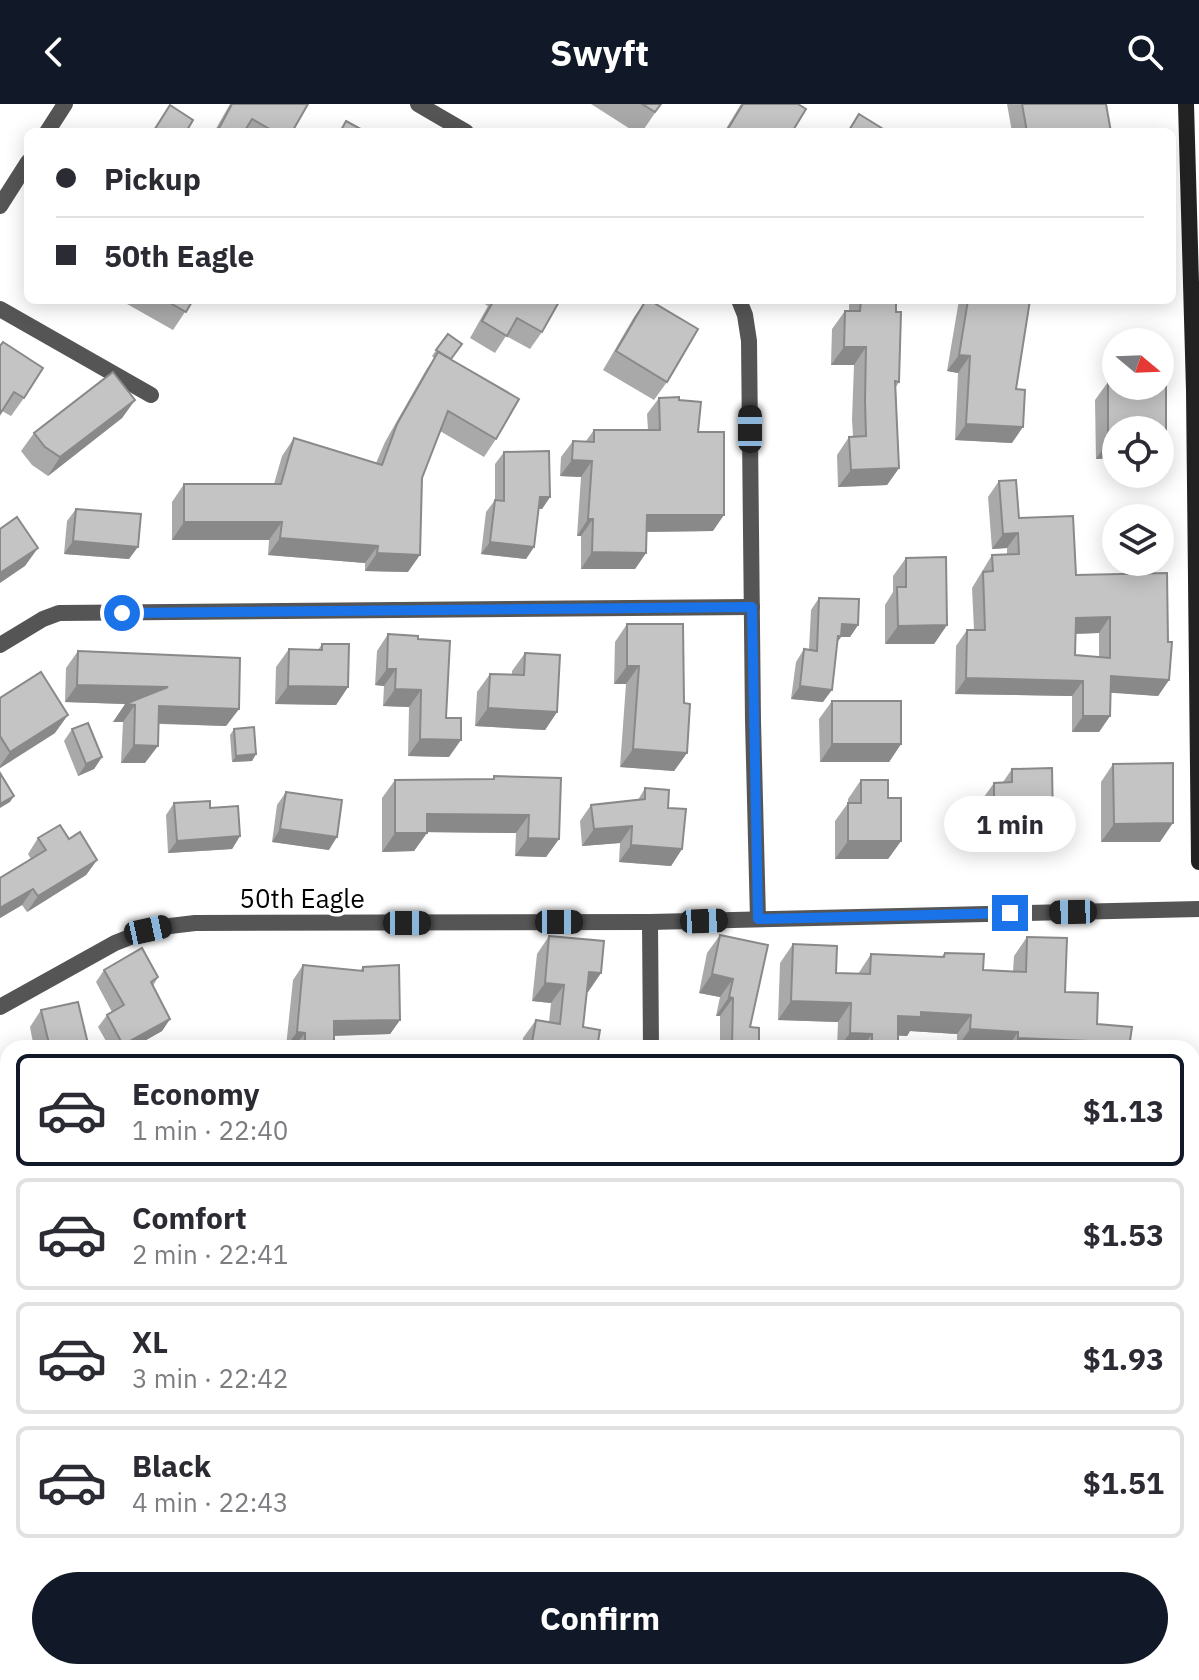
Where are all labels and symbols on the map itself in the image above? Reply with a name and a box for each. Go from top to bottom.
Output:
north arrow [1102,328,1174,400]
car [738,405,762,453]
route start [104,595,140,631]
callout: 1 min [944,797,1076,853]
street label: 50th Eagle [239,881,365,915]
route end [992,895,1028,931]
car [1049,900,1097,924]
car [680,908,728,934]
car [535,910,583,934]
car [383,911,431,935]
car [122,913,174,947]

